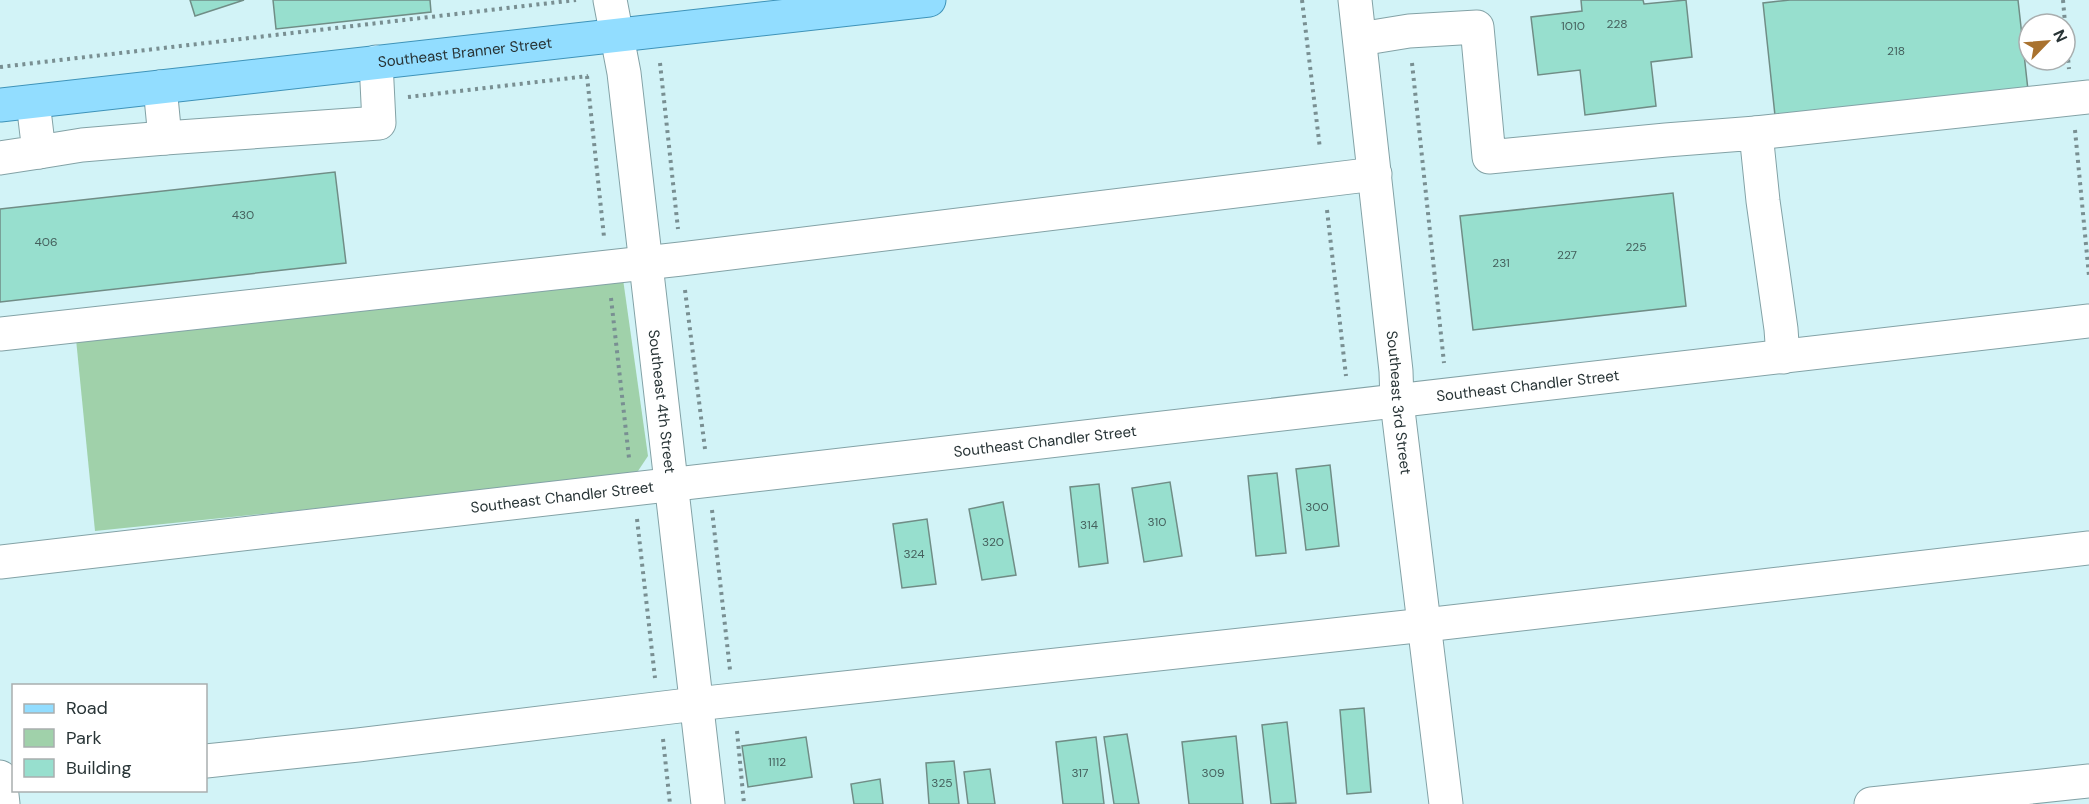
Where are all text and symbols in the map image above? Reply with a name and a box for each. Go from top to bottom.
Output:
north arrow [2017,12,2077,72]
house number: 228 [1607,16,1627,32]
house number: 1010 [1561,18,1585,34]
text: N [2048,26,2072,46]
street label: Southeast Branner Street [377,33,553,72]
house number: 218 [1887,43,1905,59]
house number: 430 [232,207,254,223]
house number: 406 [34,234,58,250]
house number: 225 [1625,239,1647,255]
house number: 227 [1557,247,1577,263]
house number: 231 [1492,255,1510,271]
street label: Southeast 4th Street [644,328,680,475]
street label: Southeast 3rd Street [1382,330,1416,476]
street label: Southeast Chandler Street [1435,365,1621,406]
street label: Southeast Chandler Street [952,421,1138,462]
street label: Southeast Chandler Street [470,477,655,518]
house number: 300 [1305,499,1329,515]
house number: 310 [1148,514,1166,530]
house number: 314 [1080,517,1098,533]
house number: 320 [982,534,1004,550]
house number: 324 [903,546,925,562]
legend [12,684,207,792]
text: Road [66,696,108,720]
text: Park [66,726,102,750]
house number: 1112 [768,754,786,770]
text: Building [66,756,131,780]
house number: 317 [1071,765,1089,781]
house number: 309 [1202,765,1224,781]
house number: 325 [931,775,953,791]

